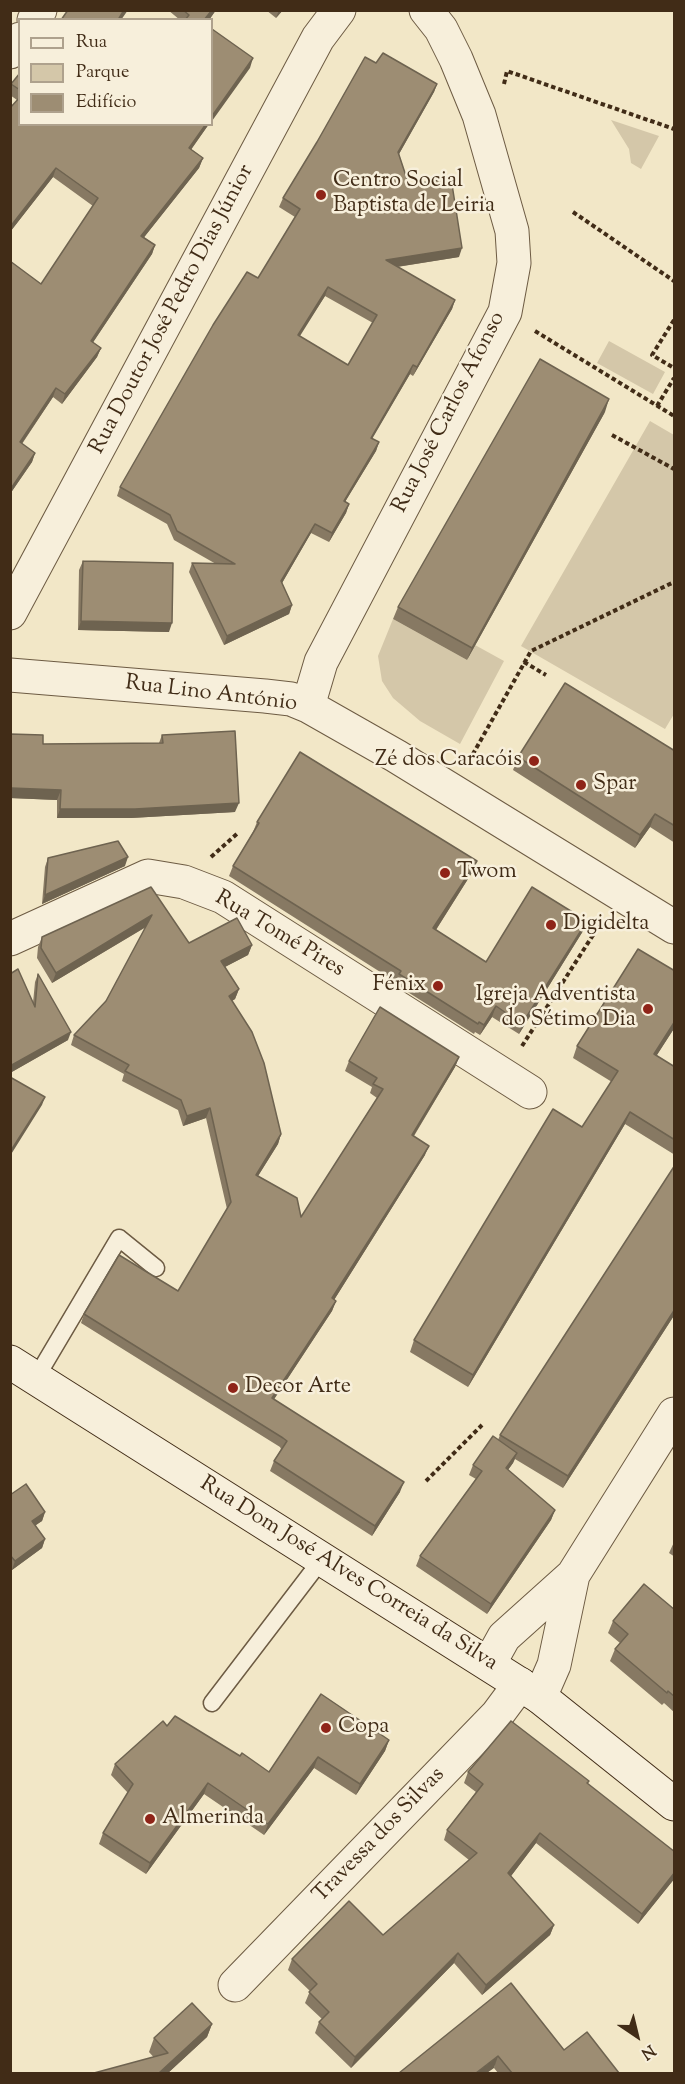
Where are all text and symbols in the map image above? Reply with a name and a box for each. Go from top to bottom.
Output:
legend [18,18,213,126]
text: Rua [76,30,107,56]
text: Parque [76,60,129,86]
text: Edifício [76,90,136,116]
street label: Rua Doutor José Pedro Dias Júnior [85,161,261,459]
place label: Centro Social Baptista de Leiria [333,169,495,220]
marker: Centro Social Baptista de Leiria [314,188,328,202]
street label: Rua José Carlos Afonso [388,308,512,518]
street label: Rua Lino António [124,671,298,719]
place label: Zé dos Caracóis [375,748,522,774]
marker: Zé dos Caracóis [527,754,541,768]
place label: Spar [593,772,636,798]
marker: Spar [574,778,588,792]
place label: Twom [457,860,517,886]
marker: Twom [438,866,452,880]
street label: Rua Tomé Pires [209,886,349,984]
place label: Digidelta [563,912,649,938]
marker: Digidelta [544,918,558,932]
place label: Fénix [373,973,426,999]
marker: Fénix [431,979,445,993]
place label: Igreja Adventista do Sétimo Dia [476,983,636,1034]
marker: Igreja Adventista do Sétimo Dia [641,1002,655,1016]
place label: Decor Arte [245,1375,351,1401]
marker: Decor Arte [226,1381,240,1395]
street label: Rua Dom José Alves Correia da Silva [194,1472,502,1678]
place label: Copa [338,1715,389,1741]
marker: Copa [319,1721,333,1735]
street label: Travessa dos Silvas [309,1763,451,1909]
place label: Almerinda [162,1806,264,1832]
marker: Almerinda [143,1812,157,1826]
north arrow [607,2006,667,2066]
text: N [636,2038,659,2064]

